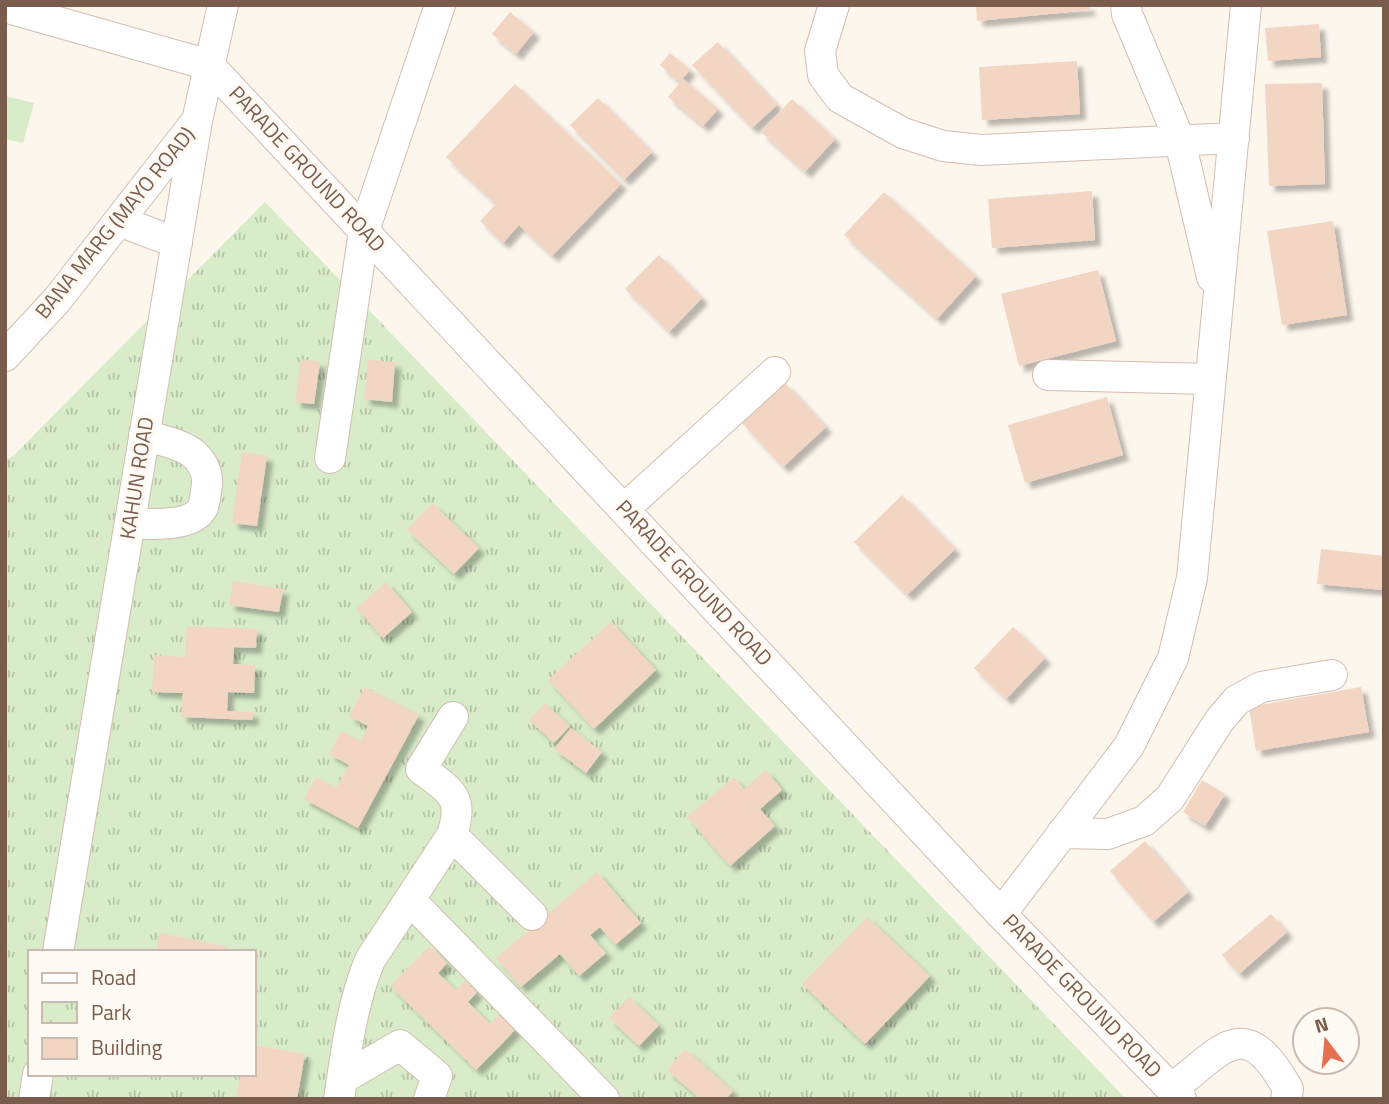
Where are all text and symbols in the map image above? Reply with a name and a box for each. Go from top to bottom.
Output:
street label: PARADE GROUND ROAD [222,78,394,259]
street label: BANA MARG (MAYO ROAD) [27,119,202,325]
street label: KAHUN ROAD [111,414,161,541]
street label: PARADE GROUND ROAD [609,492,781,673]
street label: PARADE GROUND ROAD [996,906,1170,1085]
legend [28,950,256,1076]
text: Road [91,961,136,993]
text: Park [91,996,131,1028]
north arrow [1291,1006,1361,1076]
text: N [1311,1008,1332,1040]
text: Building [91,1031,163,1063]

